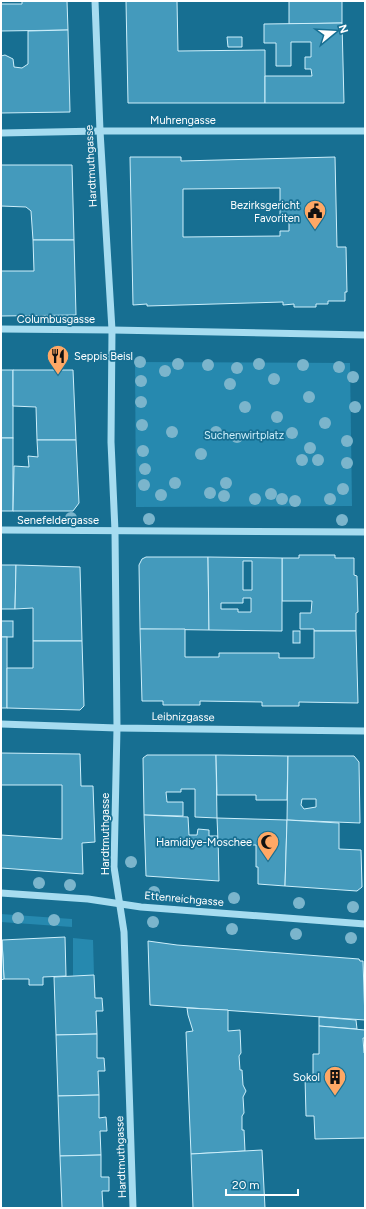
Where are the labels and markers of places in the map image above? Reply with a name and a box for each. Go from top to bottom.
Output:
public building icon: Bezirksgericht Favoriten [302,198,328,231]
place label: Bezirksgericht Favoriten [230,199,300,225]
restaurant icon: Seppis Beisl [45,343,71,376]
place label: Seppis Beisl [74,350,133,363]
mosque icon: Hamidiye-Moschee [255,829,281,862]
place label: Hamidiye-Moschee [156,836,252,849]
building icon: Sokol [322,1064,348,1097]
place label: Sokol [293,1071,320,1084]

